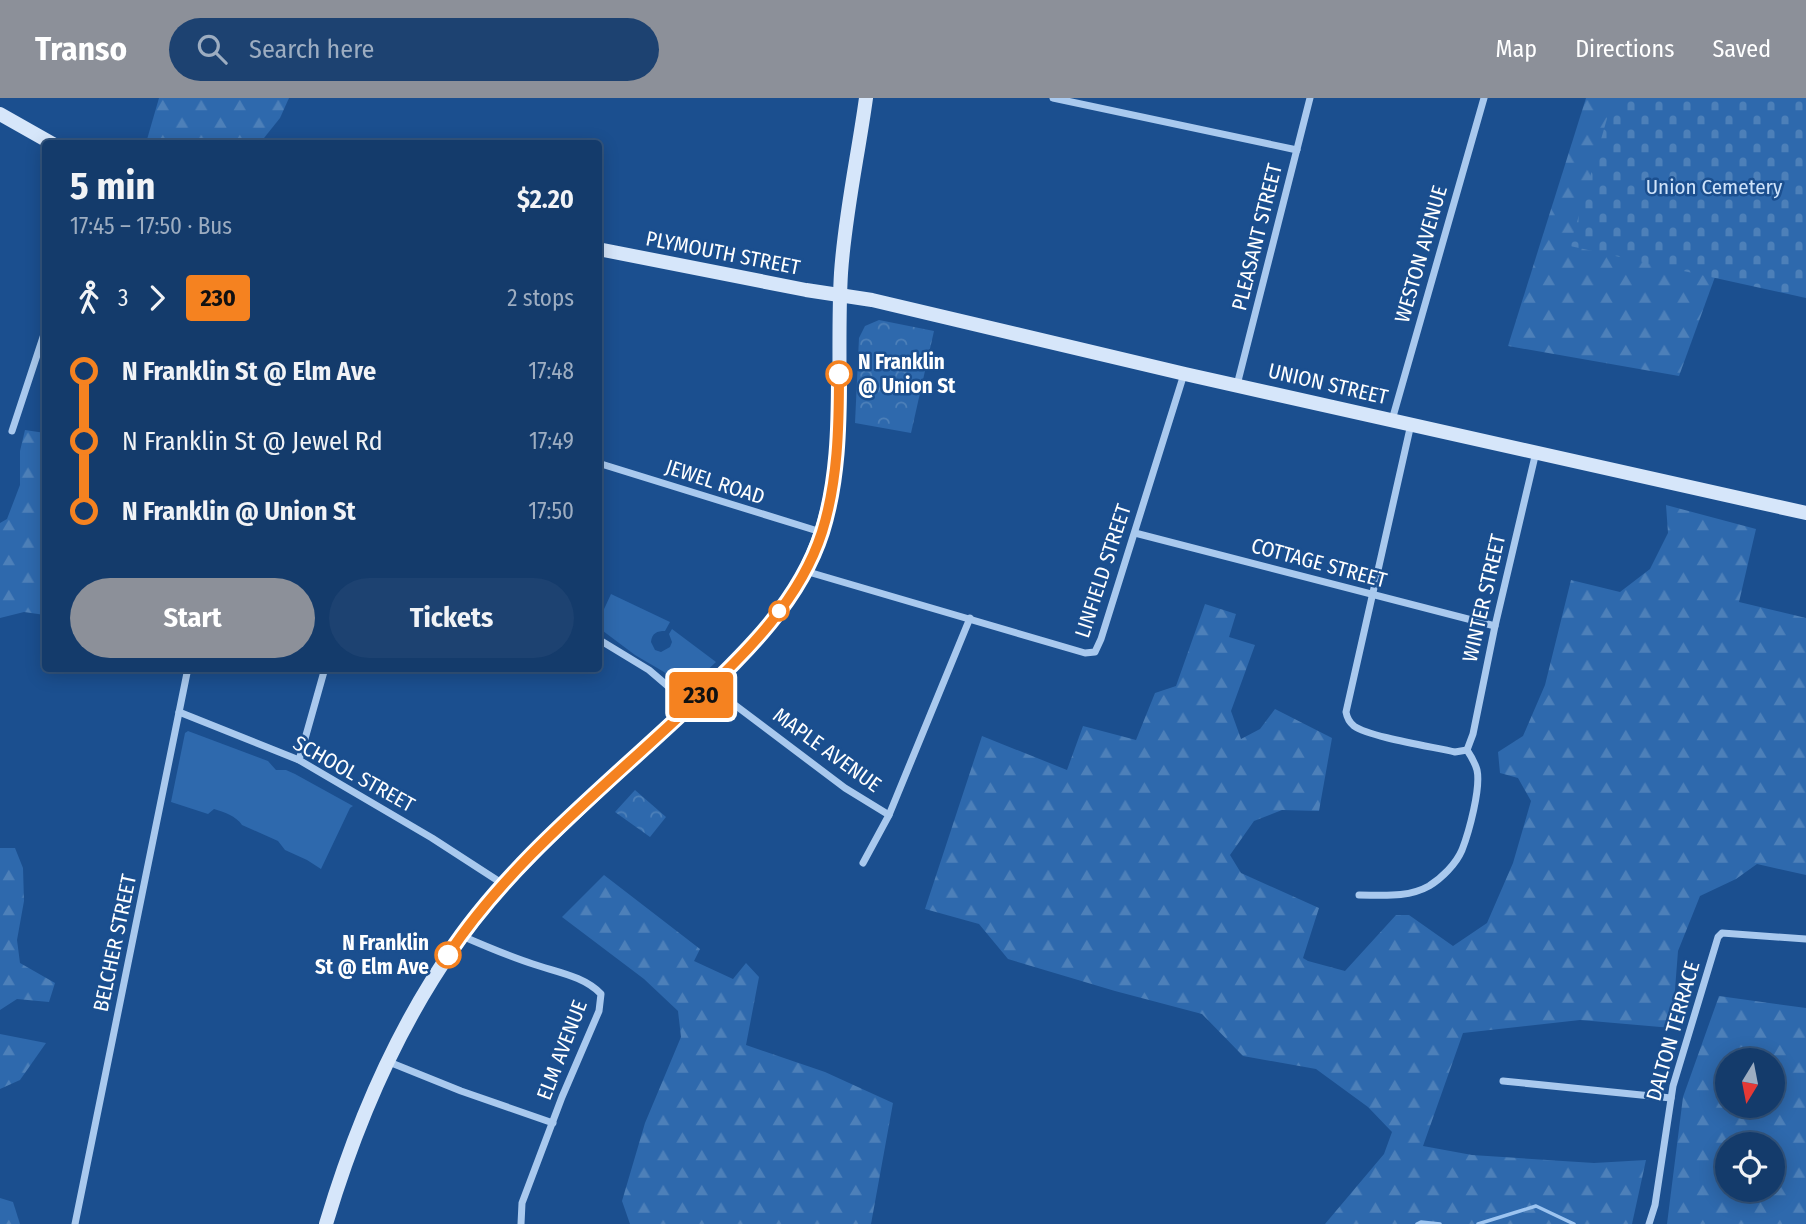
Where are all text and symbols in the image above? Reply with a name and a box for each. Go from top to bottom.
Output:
search box [169,18,659,81]
text: Transo [35,29,127,69]
icon: search [193,30,231,68]
text: Search here [249,34,374,65]
text: Map [1496,35,1537,63]
text: Directions [1575,35,1674,63]
text: Saved [1712,35,1771,63]
street label: PLEASANT STREET [1226,161,1288,313]
text: 5 min [70,163,155,209]
park label: Union Cemetery [1646,174,1783,200]
street label: WESTON AVENUE [1389,182,1453,326]
text: $2.20 [517,184,574,215]
text: 17:45 – 17:50 · Bus [70,212,232,240]
street label: PLYMOUTH STREET [644,225,803,281]
icon: walk [70,279,108,317]
icon: forward [138,279,176,317]
text: 3 [118,284,128,312]
text: 230 [200,284,236,312]
text: 2 stops [507,284,574,312]
place label: N Franklin @ Union St [858,349,956,399]
text: N Franklin St @ Elm Ave [122,356,376,387]
text: 17:48 [528,357,574,385]
street label: UNION STREET [1266,358,1391,410]
marker: N Franklin @ Union St [826,361,852,387]
text: N Franklin St @ Jewel Rd [122,426,383,457]
text: 17:49 [529,427,574,455]
street label: JEWEL ROAD [662,454,768,510]
text: N Franklin @ Union St [122,496,356,527]
text: 17:50 [528,497,574,525]
street label: LINFIELD STREET [1069,501,1137,641]
street label: WINTER STREET [1457,531,1511,664]
street label: COTTAGE STREET [1248,532,1390,594]
button: Start [70,578,315,658]
button: Tickets [329,578,574,658]
unlabelled marker [769,601,789,621]
line badge: 230 [661,672,741,718]
text: 230 [683,681,719,709]
street label: MAPLE AVENUE [768,702,886,798]
street label: SCHOOL STREET [289,730,420,818]
street label: BELCHER STREET [88,872,142,1014]
place label: N Franklin St @ Elm Ave [315,930,429,980]
marker: N Franklin St @ Elm Ave [435,942,461,968]
street label: DALTON TERRACE [1641,958,1705,1104]
street label: ELM AVENUE [531,996,593,1104]
north arrow [1715,1048,1785,1118]
map controls [1715,1048,1785,1202]
button: locate [1715,1132,1785,1202]

